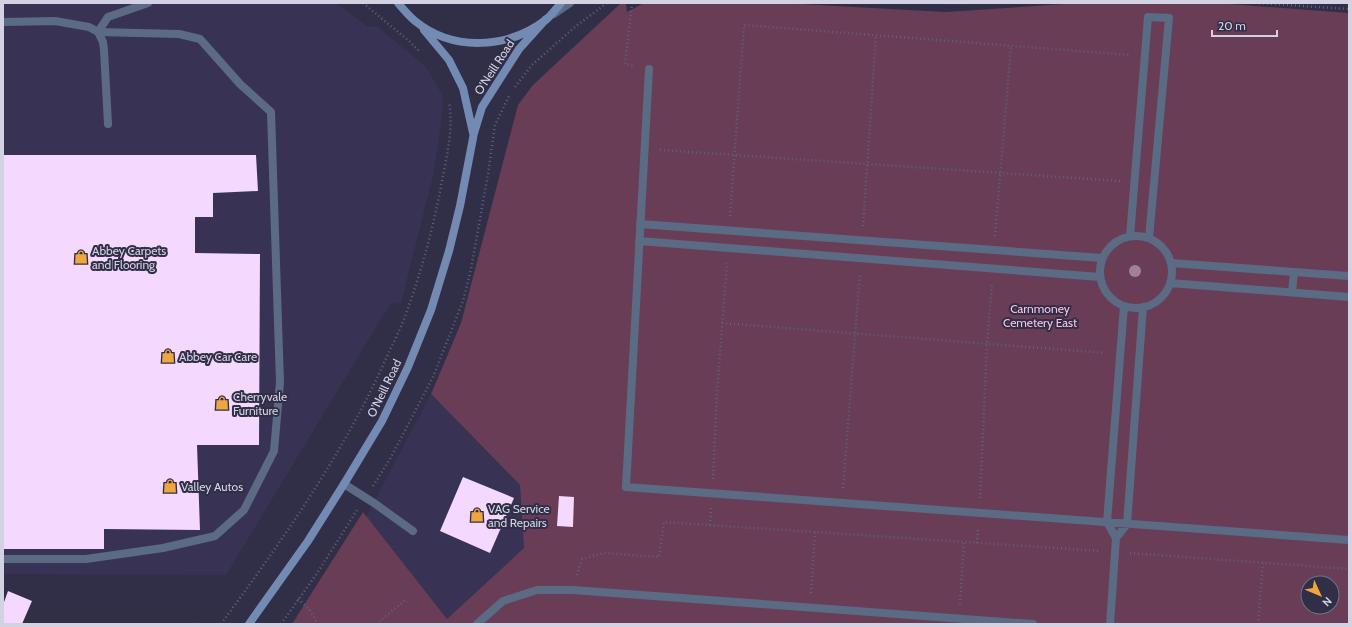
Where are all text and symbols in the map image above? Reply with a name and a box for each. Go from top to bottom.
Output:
scale bar [1212,12,1277,38]
text: 20 m [1218,18,1246,33]
street label: O'Neill Road [471,37,517,97]
place label: Abbey Carpets and Flooring [92,243,166,272]
shop icon: Abbey Carpets and Flooring [73,249,89,265]
park label: Carnmoney Cemetery East [1003,301,1077,330]
shop icon: Abbey Car Care [160,348,176,364]
place label: Abbey Car Care [179,349,257,364]
street label: O'Neill Road [364,357,404,419]
place label: Cherryvale Furniture [233,389,287,418]
shop icon: Cherryvale Furniture [214,395,230,411]
shop icon: Valley Autos [162,478,178,494]
place label: Valley Autos [181,479,243,494]
place label: VAG Service and Repairs [488,501,550,530]
shop icon: VAG Service and Repairs [469,507,485,523]
north arrow [1300,575,1340,615]
text: N [1319,594,1335,610]

